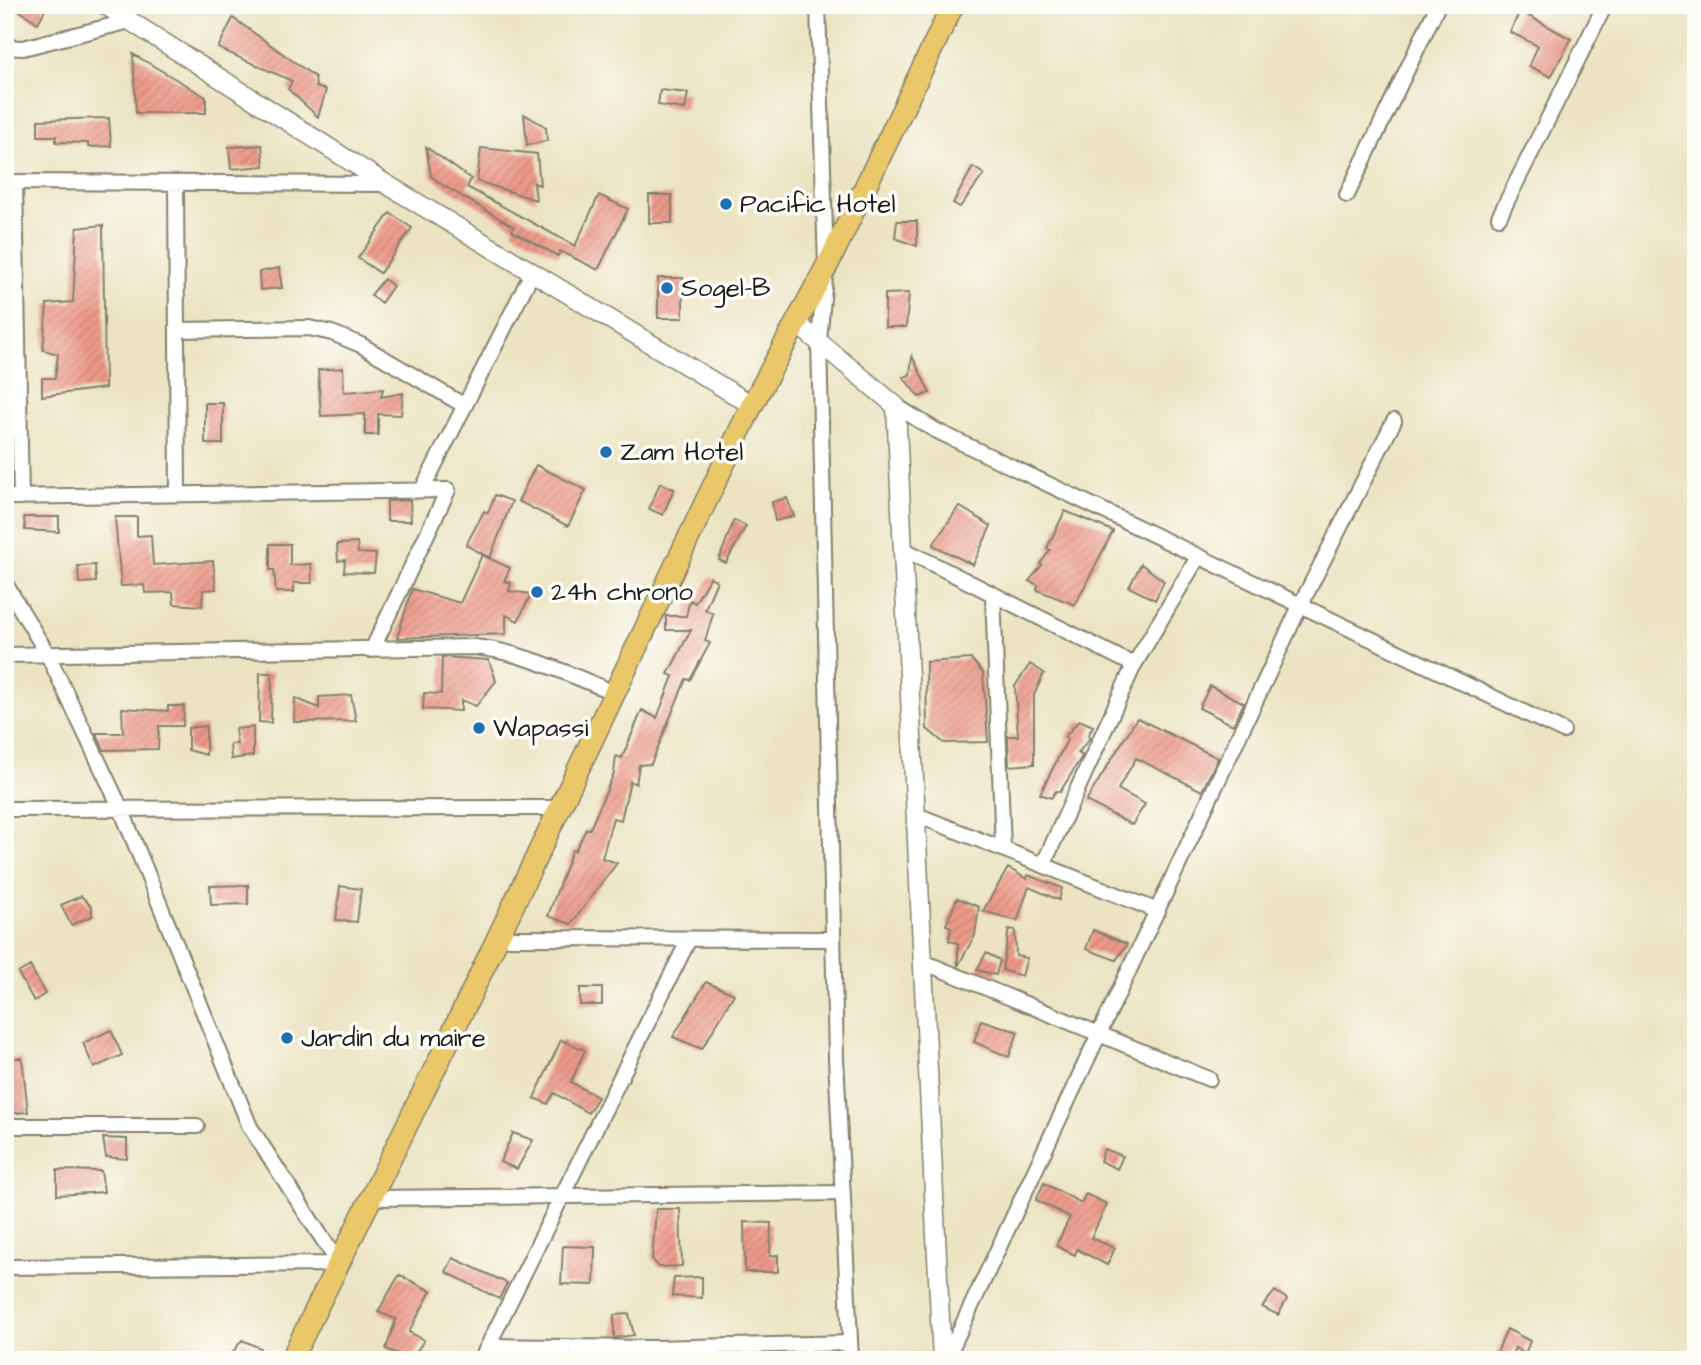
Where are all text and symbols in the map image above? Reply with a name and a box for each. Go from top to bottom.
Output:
place label: Pacific Hotel [740,186,895,222]
marker: Pacific Hotel [718,196,734,212]
place label: Sogel-B [681,270,770,308]
marker: Sogel-B [659,280,675,296]
place label: Zam Hotel [620,434,743,470]
marker: Zam Hotel [598,444,614,460]
place label: 24h chrono [551,574,693,610]
marker: 24h chrono [529,584,545,600]
place label: Wapassi [493,710,588,746]
marker: Wapassi [471,720,487,736]
place label: Jardin du maire [301,1020,486,1056]
marker: Jardin du maire [279,1030,295,1046]

